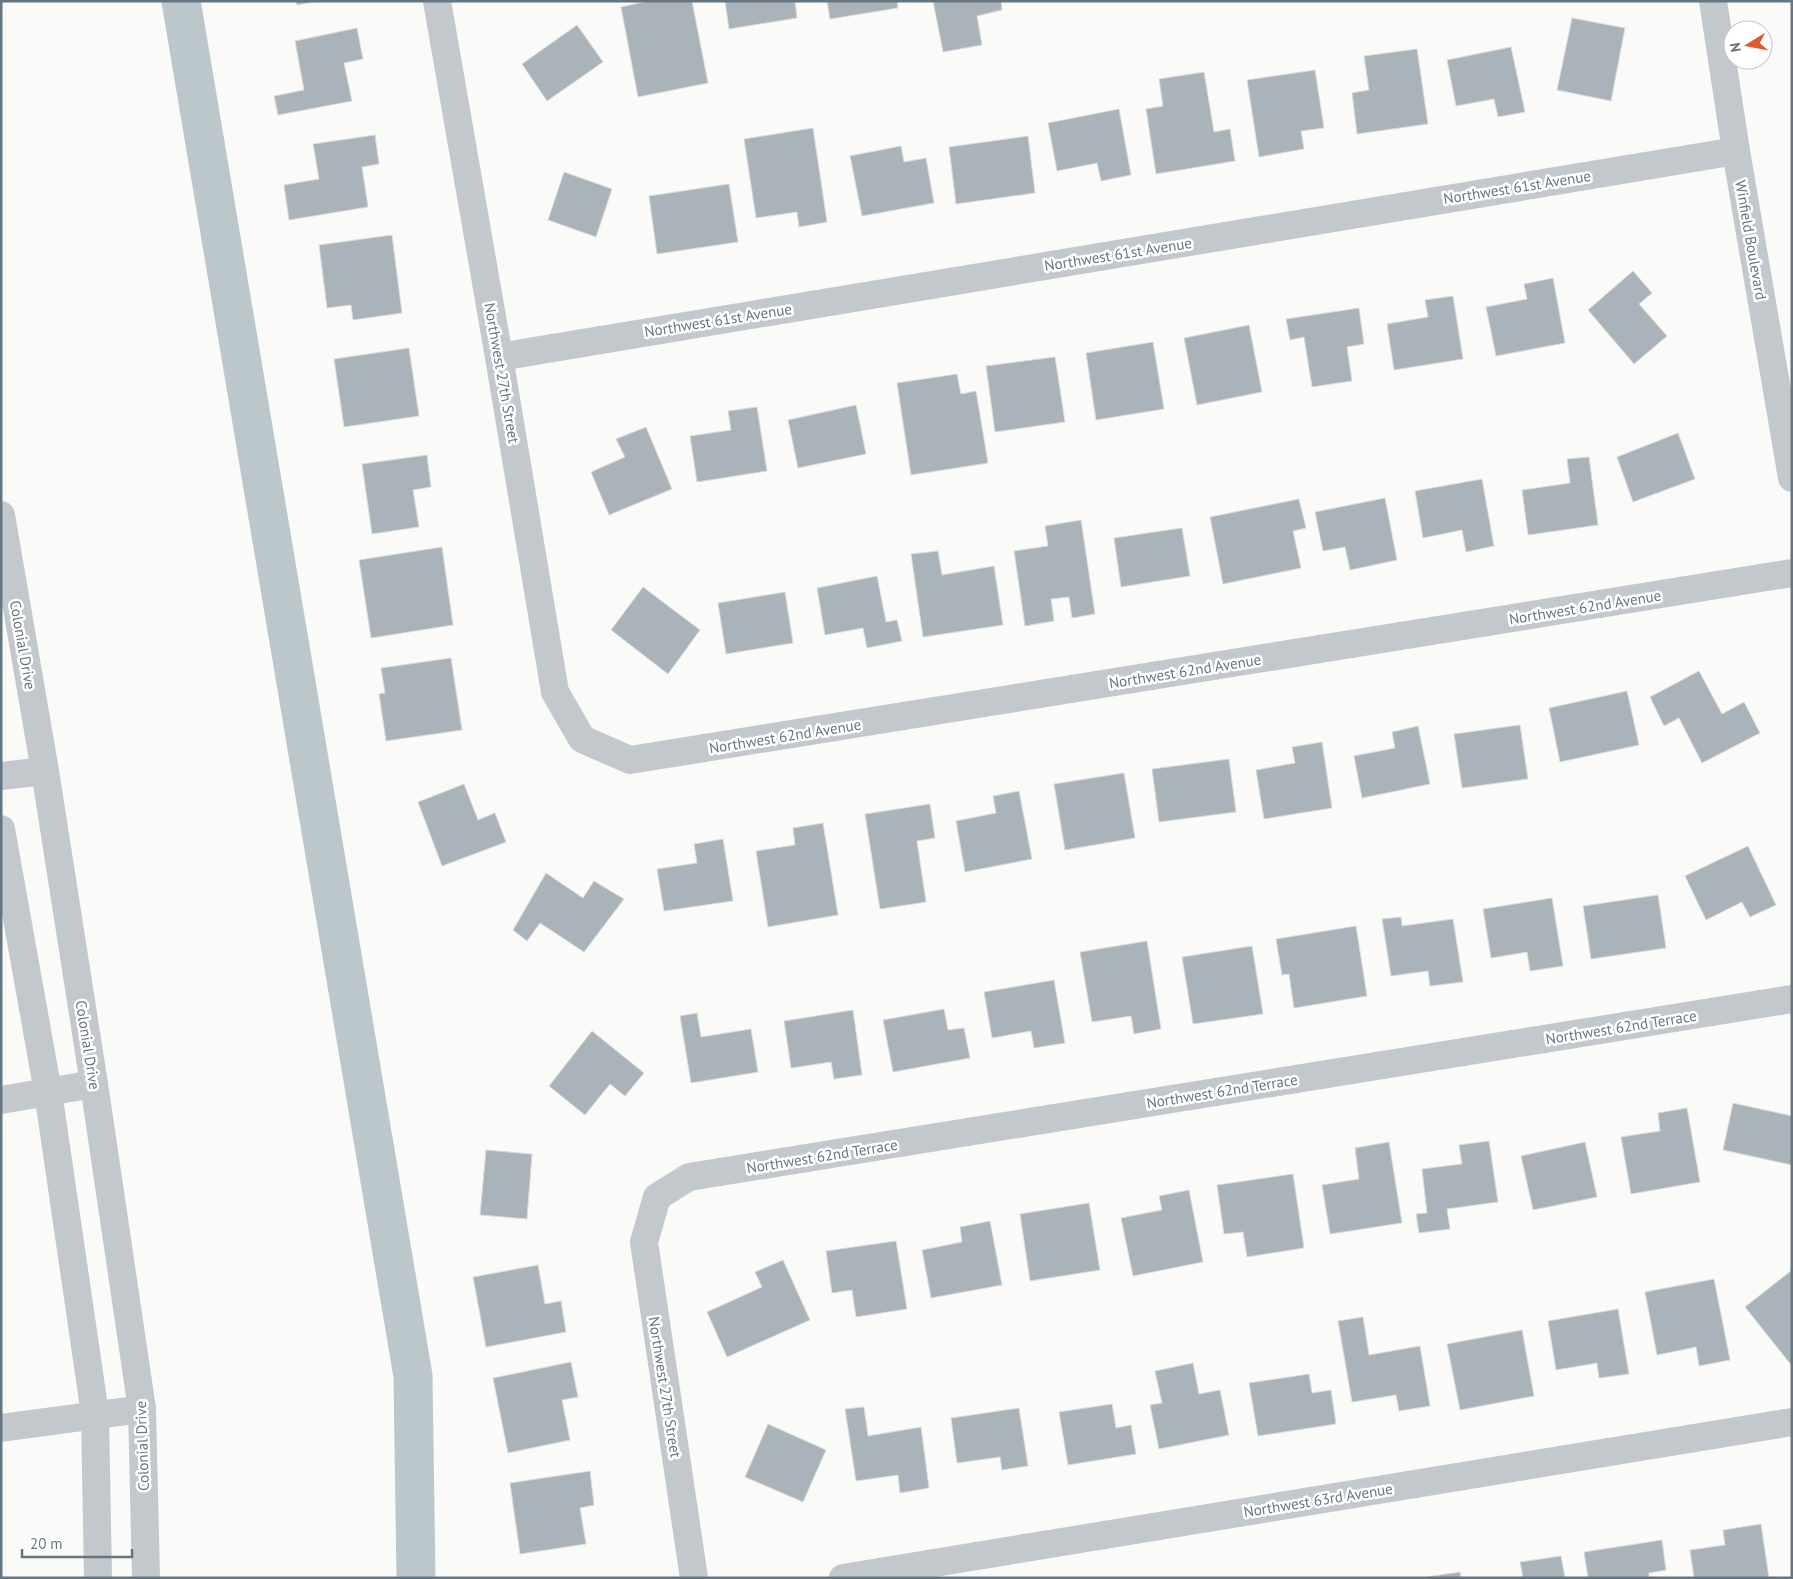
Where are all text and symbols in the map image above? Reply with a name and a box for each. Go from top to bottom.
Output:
north arrow [1723,20,1773,70]
text: N [1726,41,1745,53]
street label: Northwest 61st Avenue [1442,166,1592,208]
street label: Winfield Boulevard [1731,179,1771,301]
street label: Northwest 61st Avenue [1043,233,1193,275]
street label: Northwest 61st Avenue [643,299,793,341]
street label: Northwest 27th Street [480,301,524,445]
street label: Northwest 62nd Avenue [1508,586,1662,628]
street label: Colonial Drive [6,599,40,691]
street label: Northwest 62nd Avenue [1108,650,1262,692]
street label: Northwest 62nd Avenue [708,715,862,757]
street label: Colonial Drive [72,999,104,1091]
street label: Northwest 62nd Terrace [1544,1006,1698,1048]
street label: Northwest 62nd Terrace [1145,1070,1299,1112]
street label: Northwest 62nd Terrace [745,1135,899,1177]
street label: Northwest 27th Street [644,1315,686,1459]
street label: Colonial Drive [131,1401,153,1491]
street label: Northwest 63rd Avenue [1242,1479,1394,1521]
scale bar [22,1526,132,1558]
text: 20 m [30,1534,63,1553]

